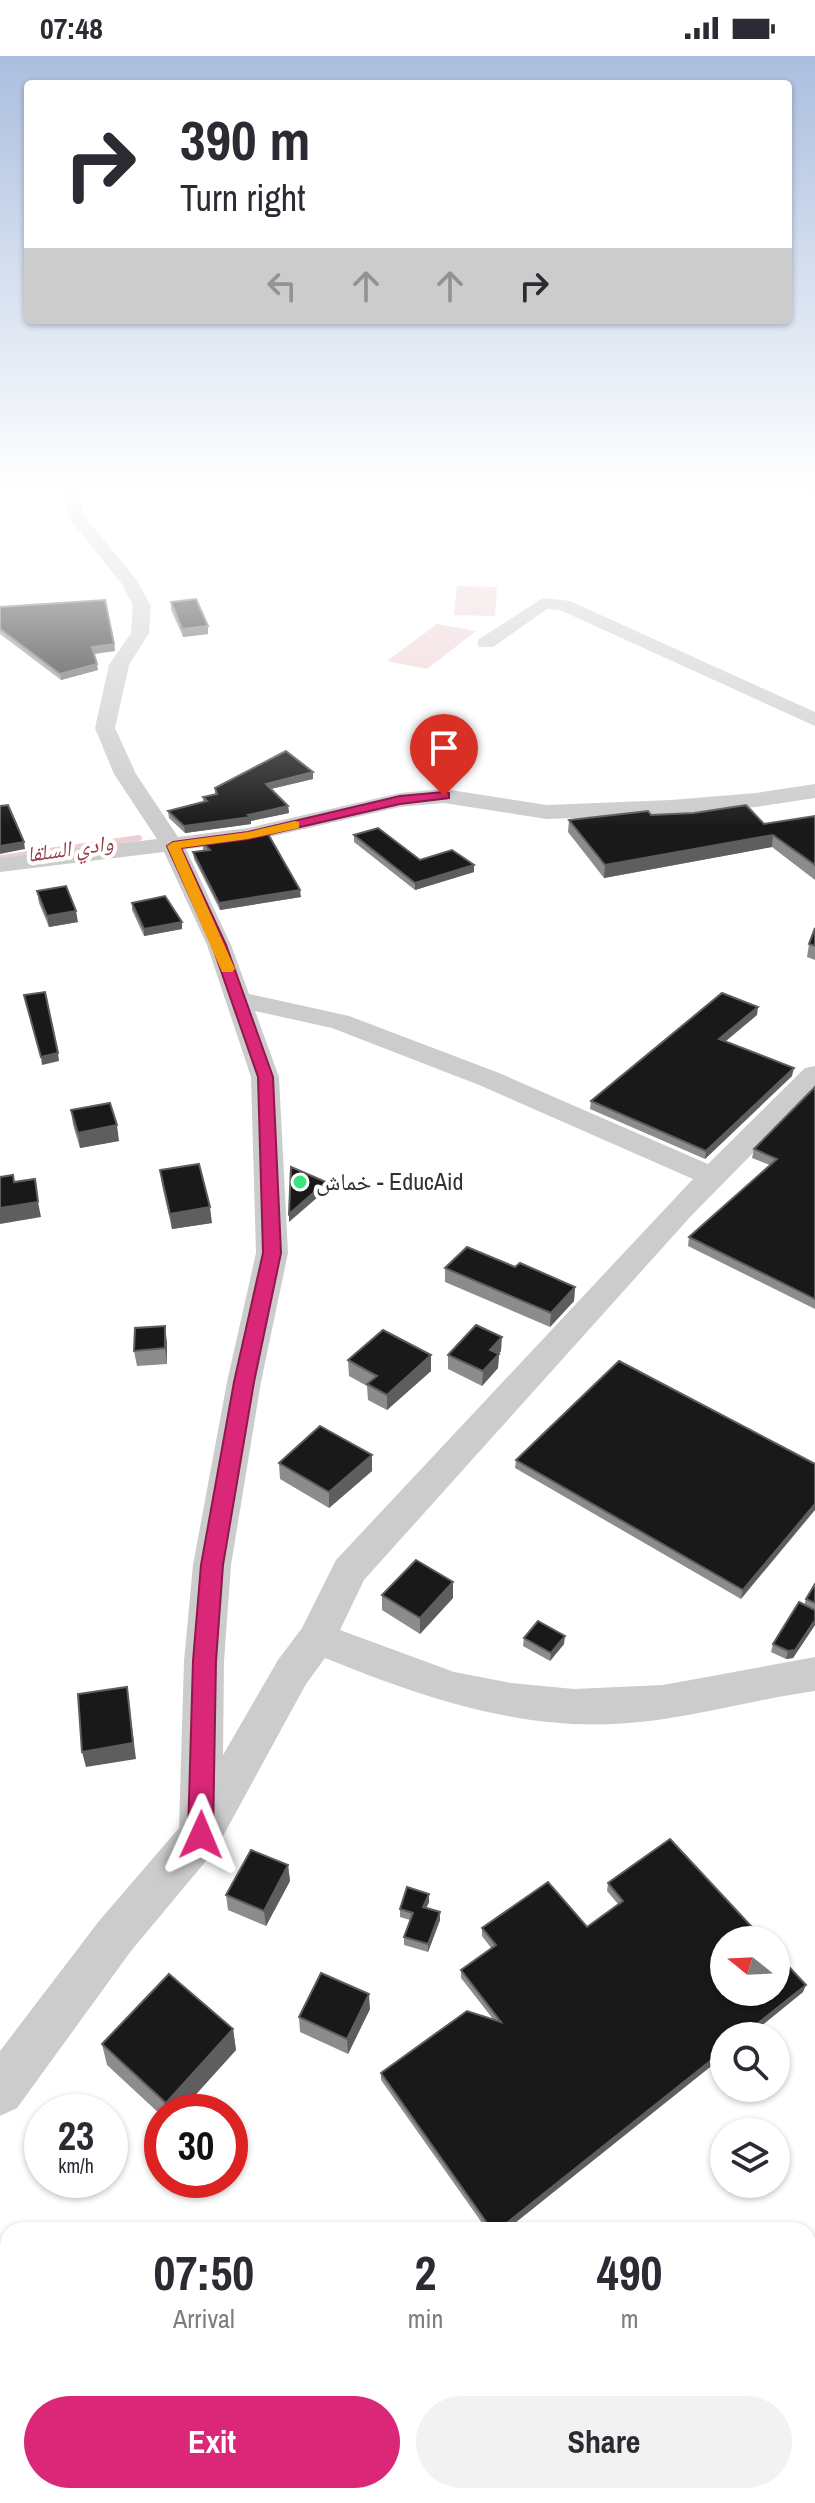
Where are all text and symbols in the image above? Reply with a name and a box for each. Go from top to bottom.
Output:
text: 07:48 [40,8,103,48]
text: 390 m [180,102,310,177]
icon: right [48,112,152,216]
text: Turn right [180,174,305,222]
icon: left [260,264,304,308]
icon: ahead [344,264,388,308]
icon: ahead [428,264,472,308]
icon: right [512,264,556,308]
pin [410,714,478,796]
icon: arrive [422,726,466,770]
water label: وادي السلقا [25,827,116,871]
place label: خماش - EducAid [316,1165,463,1197]
marker: خماش - EducAid [291,1173,309,1191]
position arrow [159,1793,243,1877]
north arrow [710,1926,790,2006]
map controls [710,1926,790,2198]
button: search [710,2022,790,2102]
speed limit sign: 30 [144,2094,248,2198]
text: 23 [58,2109,94,2162]
button: layers [710,2118,790,2198]
text: km/h [58,2152,94,2179]
text: 07:50 [154,2240,254,2305]
text: 2 [415,2240,436,2305]
text: 490 [597,2240,662,2305]
text: Arrival [173,2301,235,2336]
text: min [408,2301,443,2336]
text: m [621,2301,639,2336]
button: Exit [24,2396,400,2488]
button: Share [416,2396,792,2488]

